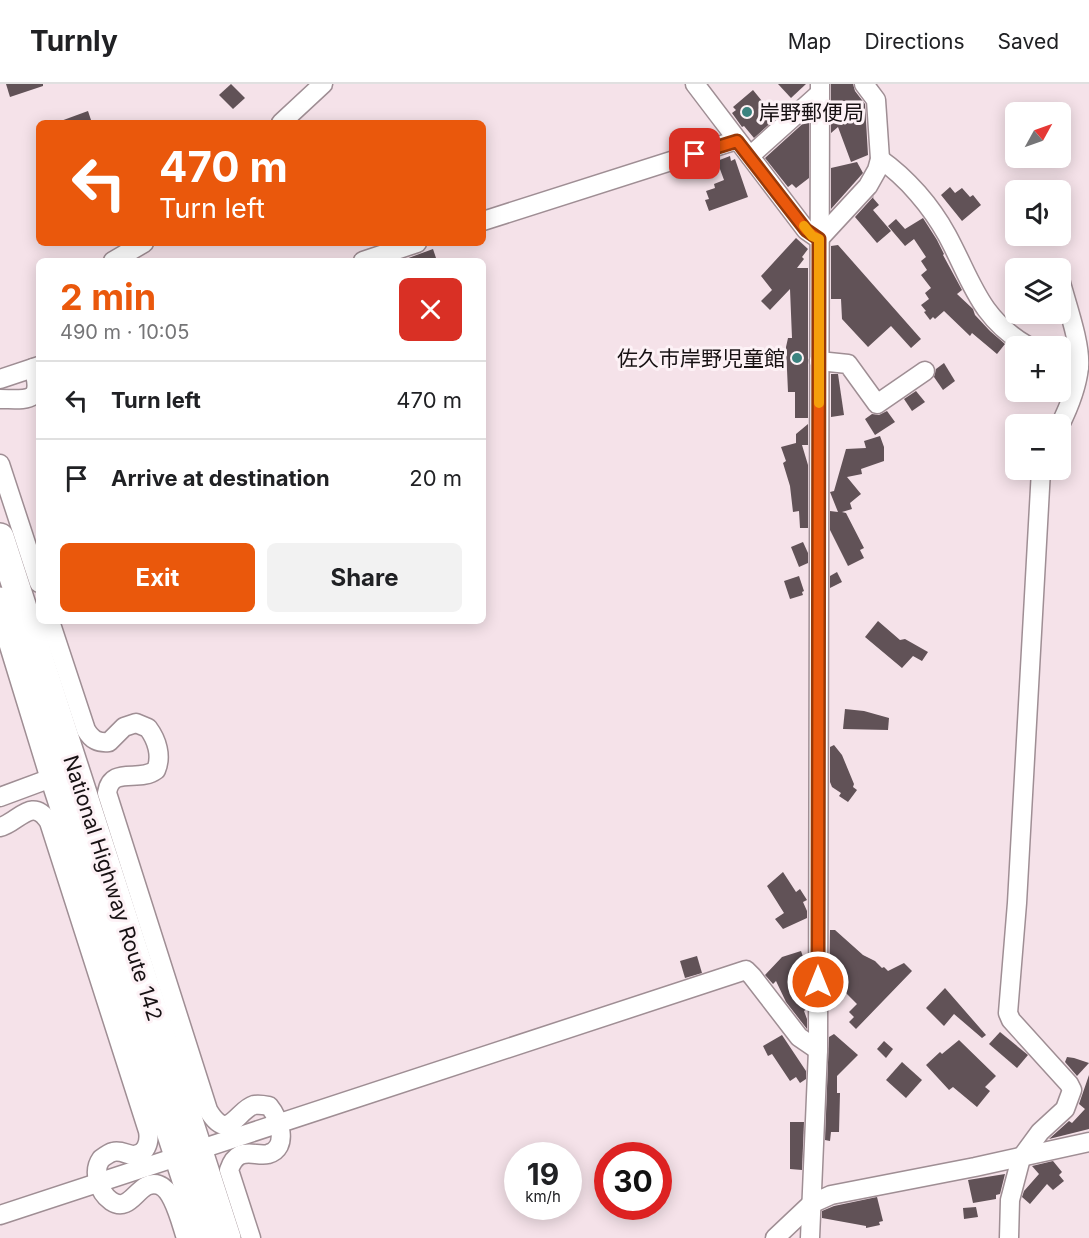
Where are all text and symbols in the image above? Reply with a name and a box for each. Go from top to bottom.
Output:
text: Turnly [30,24,118,58]
text: Map [788,29,831,54]
text: Directions [864,29,965,54]
text: Saved [998,29,1059,54]
place label: 岸野郵便局 [759,100,864,125]
north arrow [1005,102,1071,168]
map controls [1005,102,1071,480]
marker: 岸野郵便局 [740,105,754,119]
pin [669,128,720,179]
icon: arrive [678,137,711,170]
text: 470 m [159,141,288,192]
icon: left [60,144,138,222]
button: sound [1005,180,1071,246]
text: Turn left [159,192,265,225]
button: layers [1005,258,1071,324]
text: 2 min [60,275,156,319]
button: close [399,278,462,341]
text: 490 m · 10:05 [60,320,189,344]
button: + [1005,336,1071,402]
place label: 佐久市岸野児童館 [617,346,785,371]
marker: 佐久市岸野児童館 [790,351,804,365]
icon: left [60,384,93,417]
text: Turn left [111,387,201,413]
text: 470 m [396,387,462,413]
button: − [1005,414,1071,480]
icon: arrive [60,462,93,495]
text: Arrive at destination [111,465,330,491]
text: 20 m [409,465,462,491]
button: Exit [60,543,255,612]
button: Share [267,543,462,612]
street label: National Highway Route 142 [58,752,168,1024]
position arrow [786,950,850,1014]
speed limit sign: 30 [594,1142,672,1220]
text: 19 [527,1156,559,1192]
text: km/h [525,1187,561,1206]

